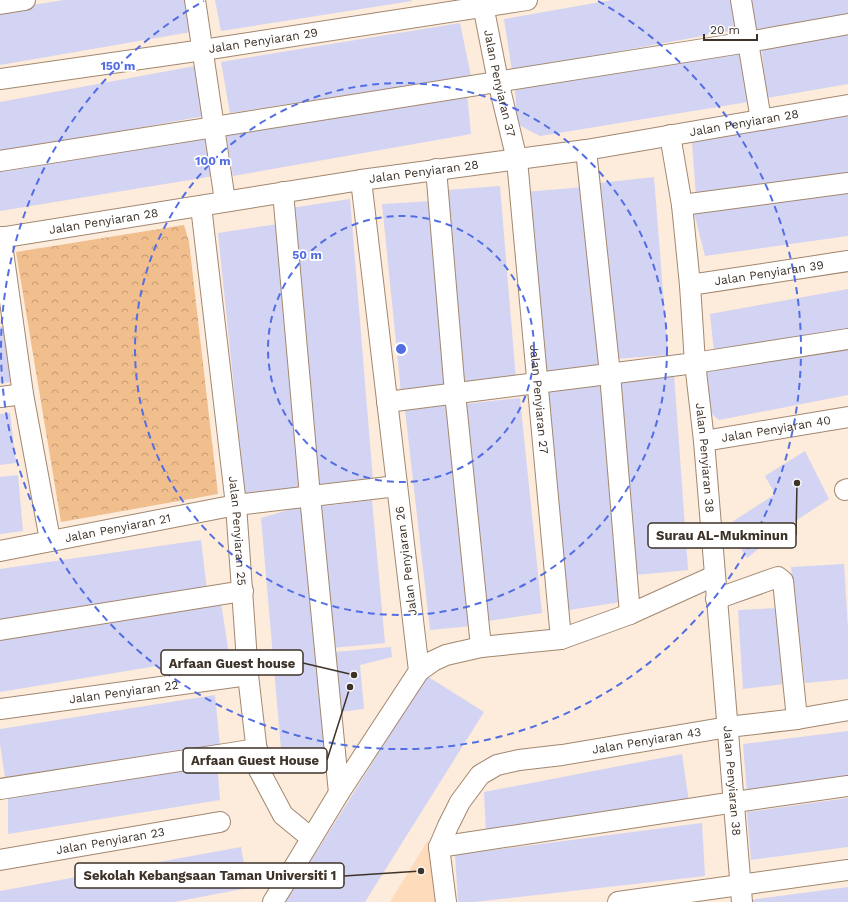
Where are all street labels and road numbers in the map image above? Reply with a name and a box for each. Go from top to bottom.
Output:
street label: Jalan Penyiaran 29 [208,25,319,56]
street label: Jalan Penyiaran 37 [481,28,518,138]
street label: Jalan Penyiaran 28 [688,107,800,139]
street label: Jalan Penyiaran 28 [368,157,479,186]
street label: Jalan Penyiaran 28 [48,206,159,237]
street label: Jalan Penyiaran 39 [713,258,825,288]
street label: Jalan Penyiaran 27 [527,344,551,455]
street label: Jalan Penyiaran 38 [693,402,717,513]
street label: Jalan Penyiaran 40 [720,413,832,445]
street label: Jalan Penyiaran 25 [226,475,249,586]
street label: Jalan Penyiaran 26 [392,505,420,617]
street label: Jalan Penyiaran 21 [64,511,172,545]
street label: Jalan Penyiaran 22 [68,678,179,706]
street label: Jalan Penyiaran 43 [591,725,702,757]
street label: Jalan Penyiaran 38 [720,725,744,836]
street label: Jalan Penyiaran 23 [55,825,166,857]

